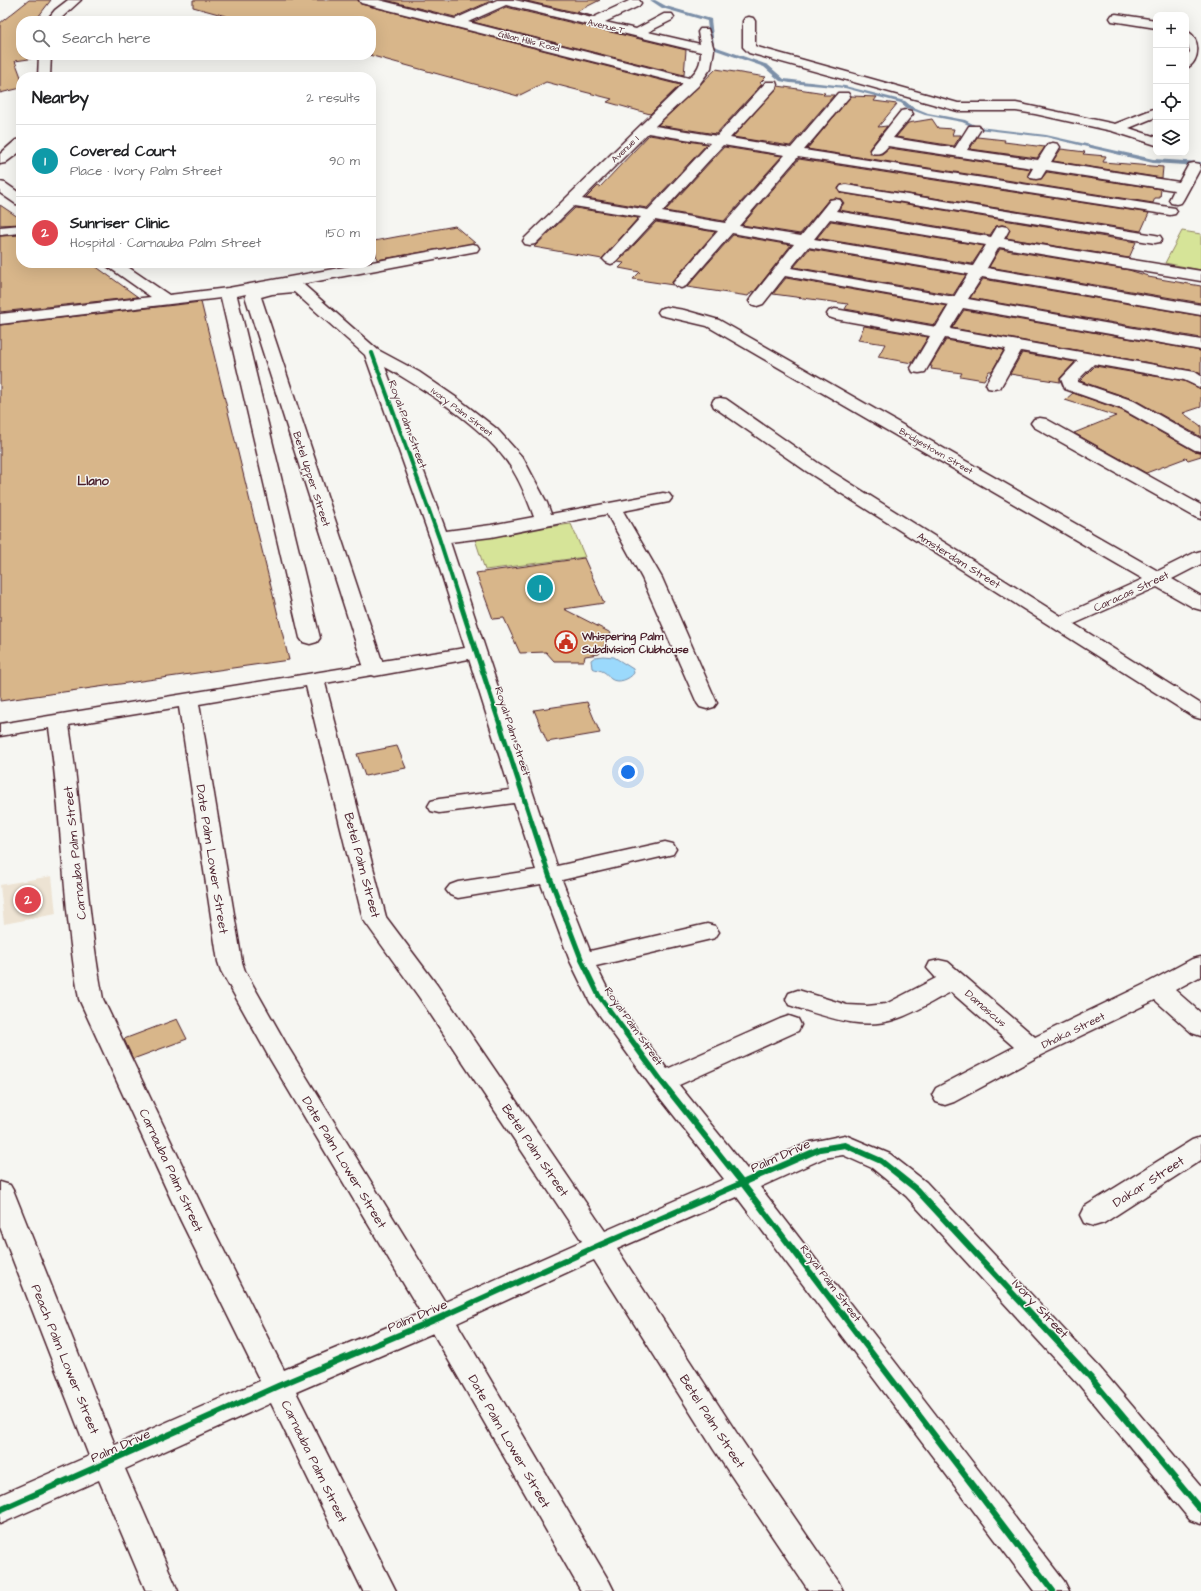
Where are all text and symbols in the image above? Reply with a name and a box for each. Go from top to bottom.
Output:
map controls [1153,12,1189,156]
button: + [1153,12,1189,48]
search box [16,16,376,60]
street label: Avenue-T [586,16,626,37]
icon: search [30,27,52,49]
text: Search here [62,28,151,49]
street label: Gillian Hills Road [497,28,561,55]
button: − [1153,48,1189,84]
button: locate [1153,84,1189,120]
text: Nearby [32,86,89,110]
text: 2 results [306,89,360,107]
button: layers [1153,120,1189,156]
street label: Avenue I [609,133,642,166]
text: Covered Court [70,141,176,162]
text: 1 [44,152,46,170]
text: 90 m [329,152,360,170]
text: Place · Ivory Palm Street [70,162,222,180]
text: Sunriser Clinic [70,213,170,234]
text: 2 [41,224,49,242]
text: 150 m [326,224,360,242]
text: Hospital · Carnauba Palm Street [70,234,261,252]
street label: Royal Palm Street [384,378,431,471]
street label: Ivory Palm Street [428,385,496,440]
street label: Bridgestown Street [896,425,975,478]
street label: Betel Upper Street [289,430,334,529]
district label: Llano [77,472,109,490]
street label: Amsterdam Street [914,529,1004,592]
street label: Caracas Street [1091,567,1172,615]
pin: 1 [527,573,553,603]
public building icon: Whispering Palm Subdivision Clubhouse [553,629,579,655]
place label: Whispering Palm Subdivision Clubhouse [581,629,689,657]
street label: Royal Palm Street [490,685,534,779]
your location [618,762,638,782]
street label: Date Palm Lower Street [191,783,233,936]
street label: Carnauba Palm Street [59,784,91,921]
street label: Betel Palm Street [339,811,385,921]
pin: 2 [15,885,41,915]
street label: Royal Palm Street [600,984,667,1070]
street label: Damascus [962,986,1010,1031]
street label: Dhaka Street [1039,1008,1108,1052]
street label: Date Palm Lower Street [298,1093,391,1233]
street label: Betel Palm Street [497,1101,573,1201]
street label: Carnauba Palm Street [135,1106,208,1236]
street label: Palm Drive [748,1135,813,1177]
street label: Dakar Street [1109,1152,1189,1212]
street label: Royal Palm Street [796,1242,865,1326]
street label: Ivory Street [1007,1275,1073,1344]
street label: Peach Palm Lower Street [27,1282,104,1438]
street label: Palm Drive [385,1295,450,1337]
street label: Betel Palm Street [675,1371,750,1472]
street label: Date Palm Lower Street [464,1372,555,1512]
street label: Carnauba Palm Street [277,1397,352,1526]
street label: Palm Drive [88,1425,153,1467]

